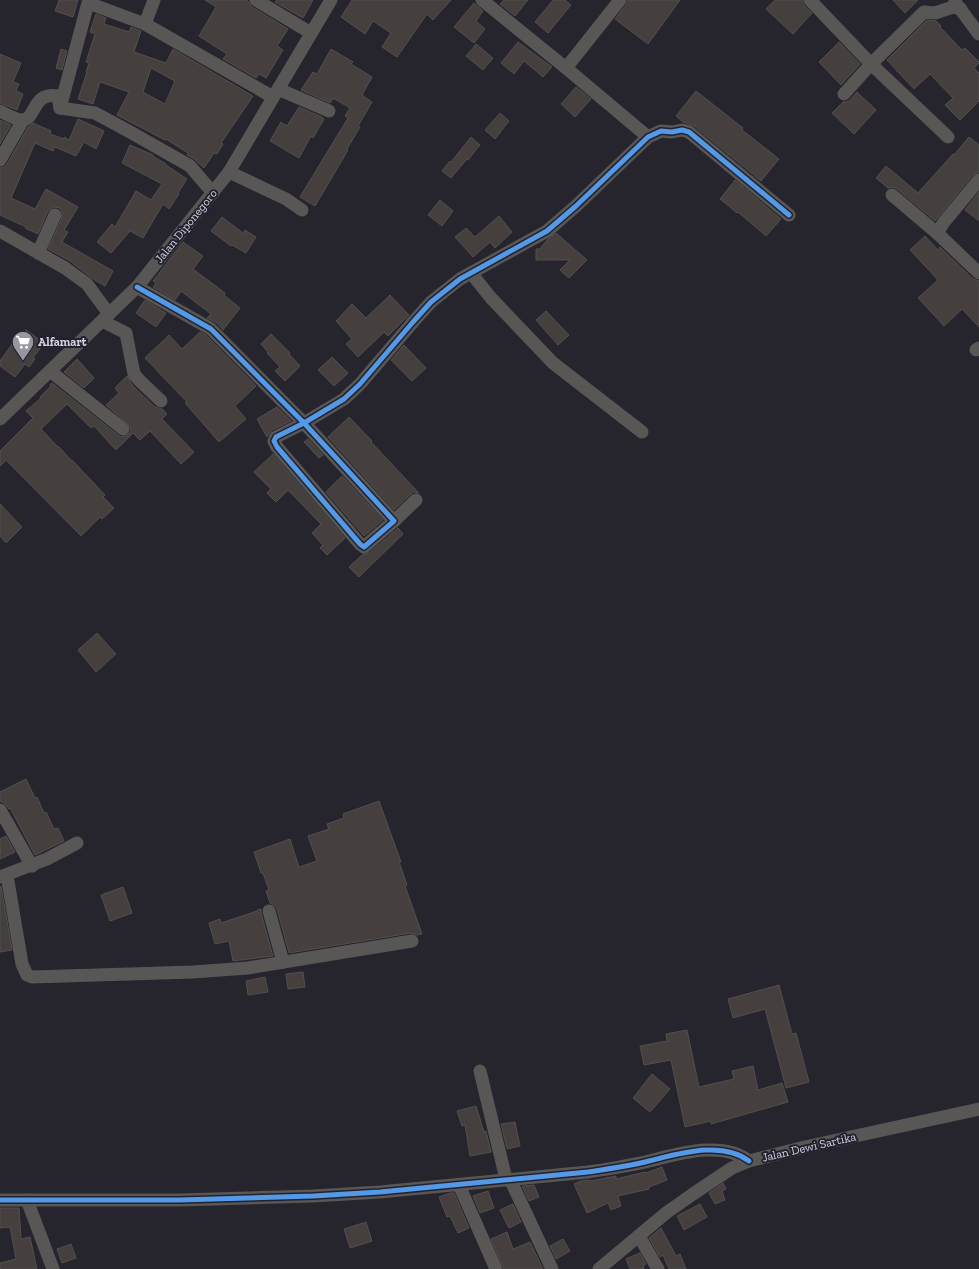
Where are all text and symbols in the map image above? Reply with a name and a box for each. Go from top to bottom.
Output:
street label: Jalan Diponegoro [152,186,220,266]
supermarket icon: Alfamart [10,329,36,362]
place label: Alfamart [38,335,87,349]
street label: Jalan Dewi Sartika [761,1129,857,1165]

